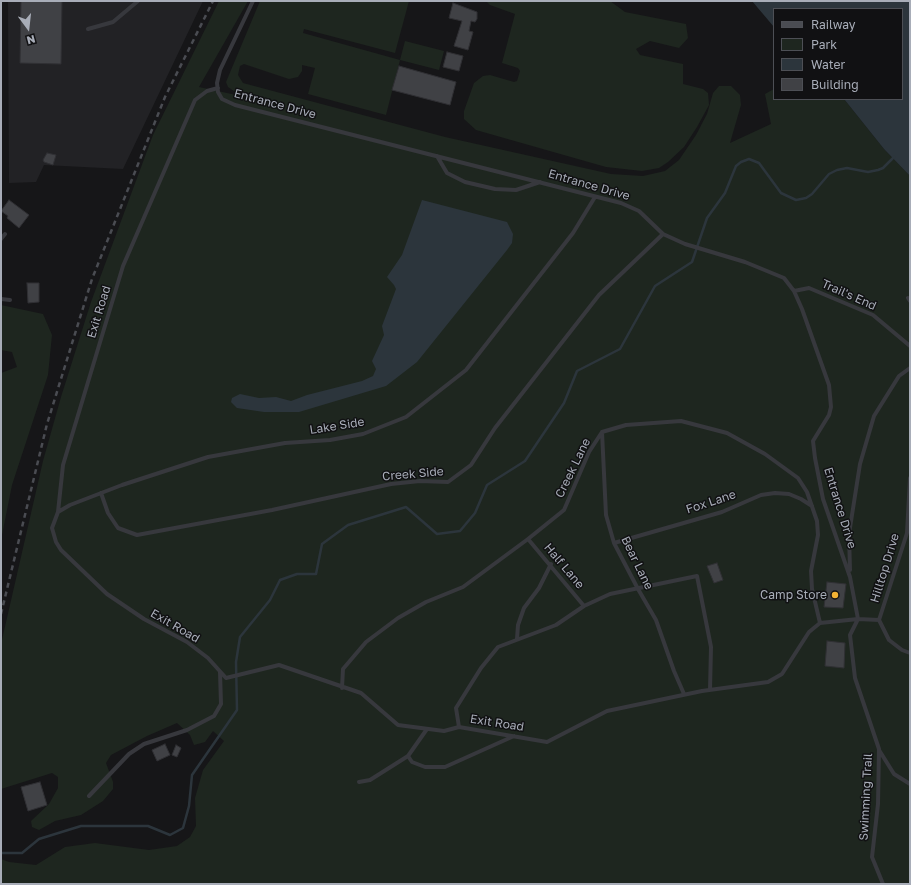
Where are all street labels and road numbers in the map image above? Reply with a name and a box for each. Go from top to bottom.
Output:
street label: Entrance Drive [232,86,318,122]
street label: Entrance Drive [546,166,632,204]
street label: Trail's End [819,277,879,313]
street label: Exit Road [84,284,114,340]
street label: Lake Side [308,415,366,437]
street label: Creek Lane [552,436,594,500]
street label: Creek Side [382,464,444,484]
street label: Entrance Drive [821,466,859,550]
street label: Fox Lane [684,487,738,517]
street label: Hilltop Drive [868,532,902,604]
street label: Bear Lane [618,534,656,592]
street label: Half Lane [541,540,587,592]
street label: Exit Road [148,606,202,646]
street label: Exit Road [469,712,525,734]
street label: Swimming Trail [857,753,875,841]

